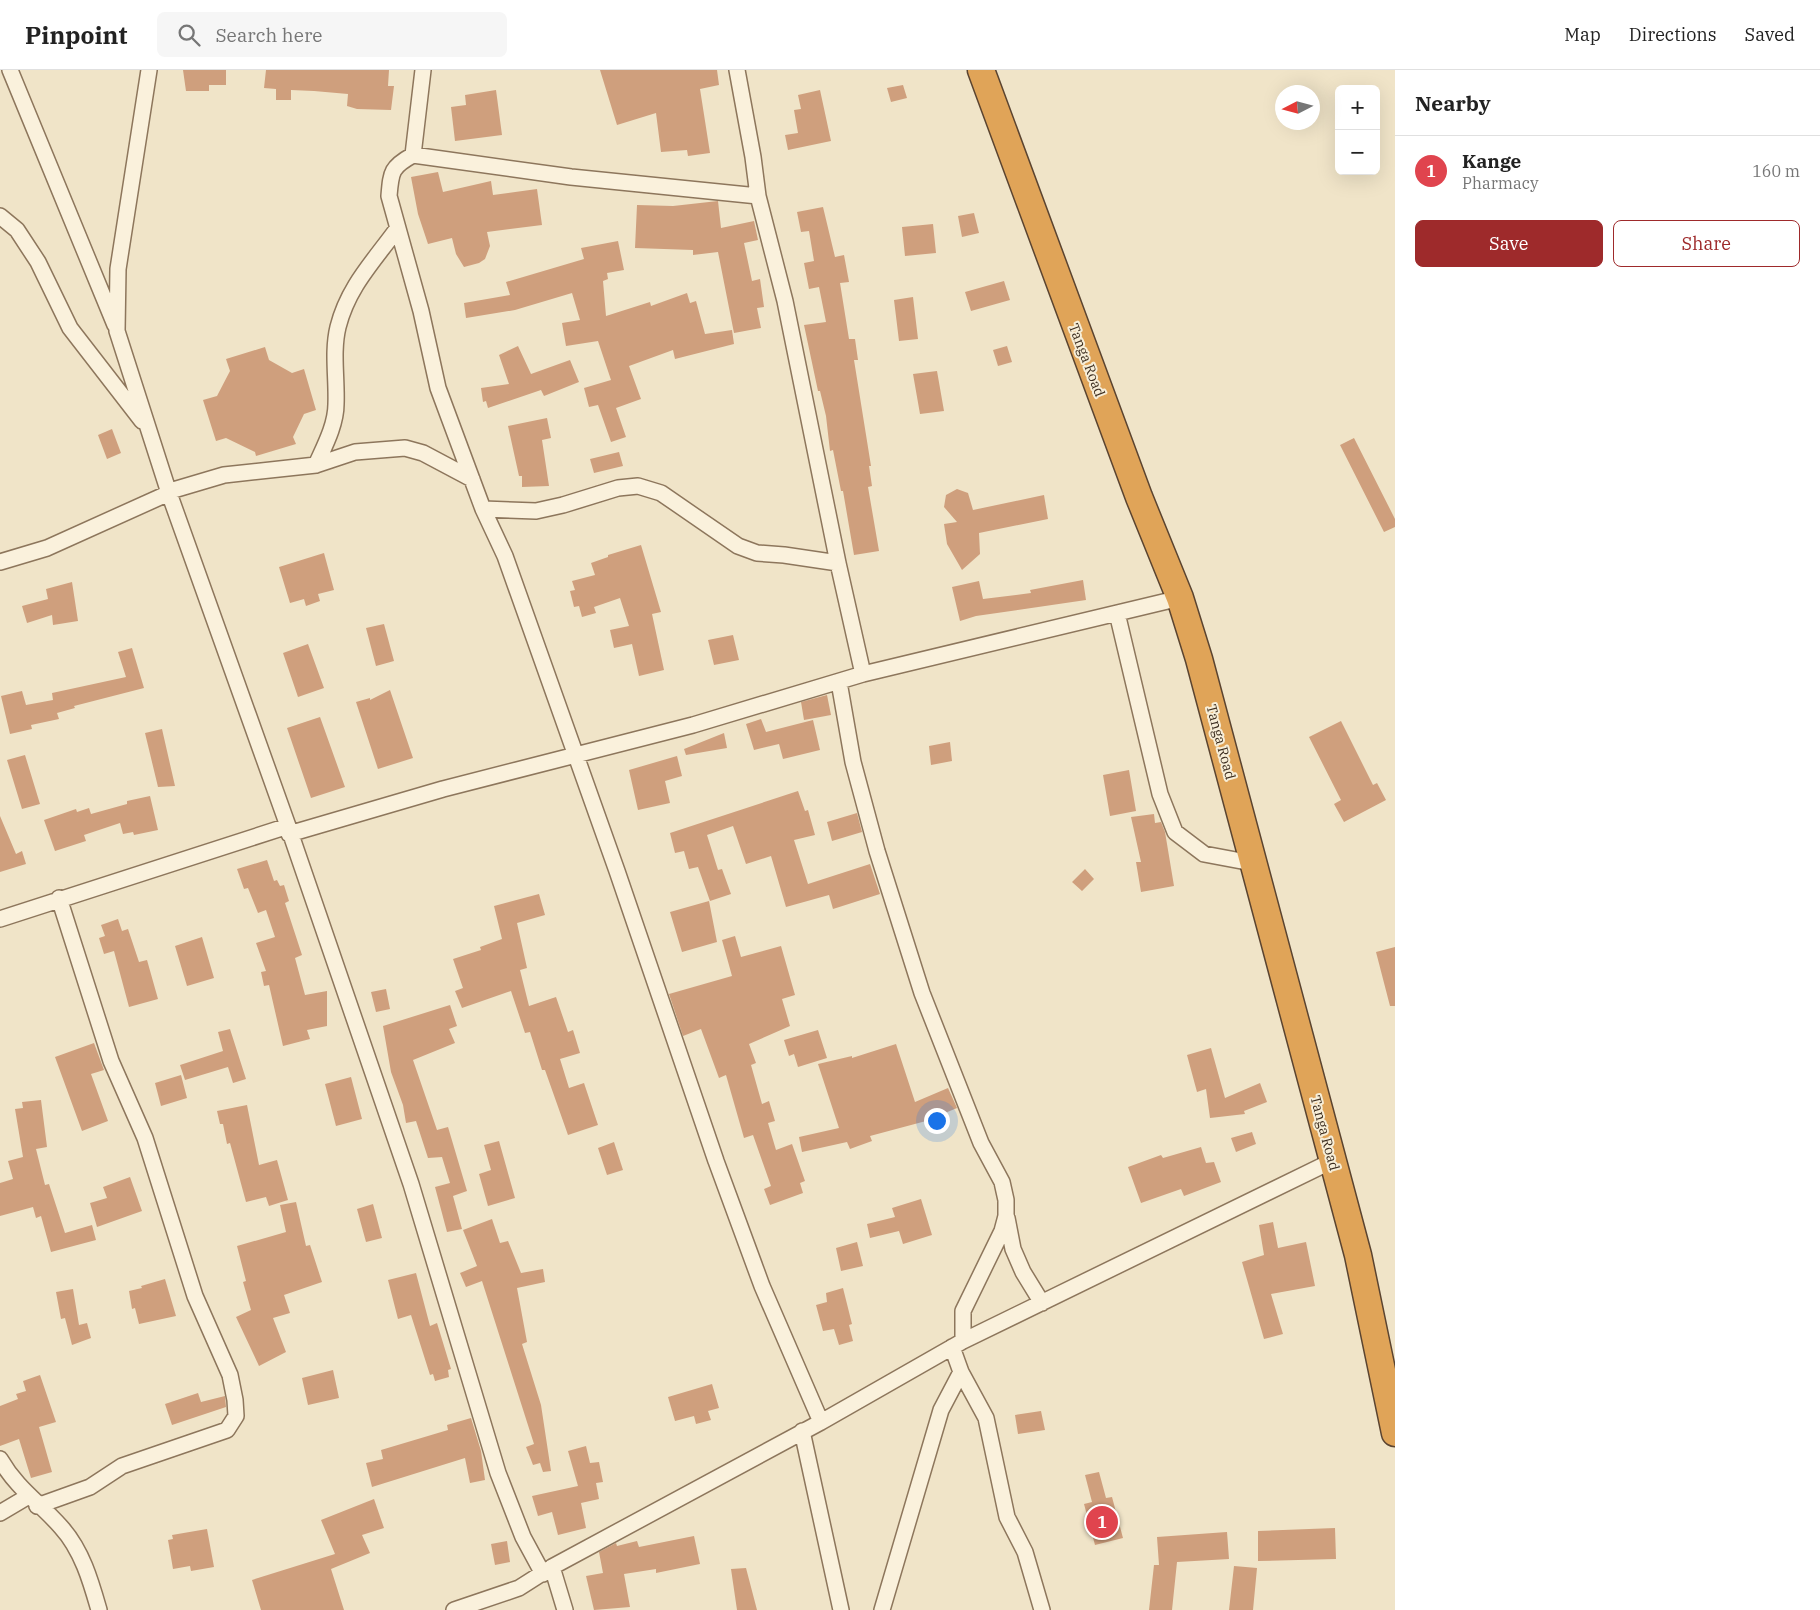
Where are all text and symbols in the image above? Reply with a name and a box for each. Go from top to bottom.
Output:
search box [157,12,507,57]
text: Pinpoint [25,19,127,51]
icon: search [175,21,203,49]
text: Search here [215,23,322,47]
text: Map [1564,23,1601,46]
text: Directions [1629,23,1717,46]
text: Saved [1745,23,1795,46]
north arrow [1275,85,1320,130]
map controls [1335,85,1380,175]
button: + [1335,85,1380,130]
text: Nearby [1415,89,1491,117]
button: − [1335,130,1380,175]
text: Kange [1462,149,1521,173]
text: 1 [1426,161,1436,181]
text: 160 m [1752,161,1800,181]
text: Pharmacy [1462,173,1539,193]
button: Save [1415,220,1603,267]
button: Share [1613,220,1800,267]
street label: Tanga Road [1065,321,1109,400]
street label: Tanga Road [1202,702,1240,782]
street label: Tanga Road [1306,1093,1344,1173]
your location [924,1108,950,1134]
pin: 1 [1086,1503,1118,1541]

